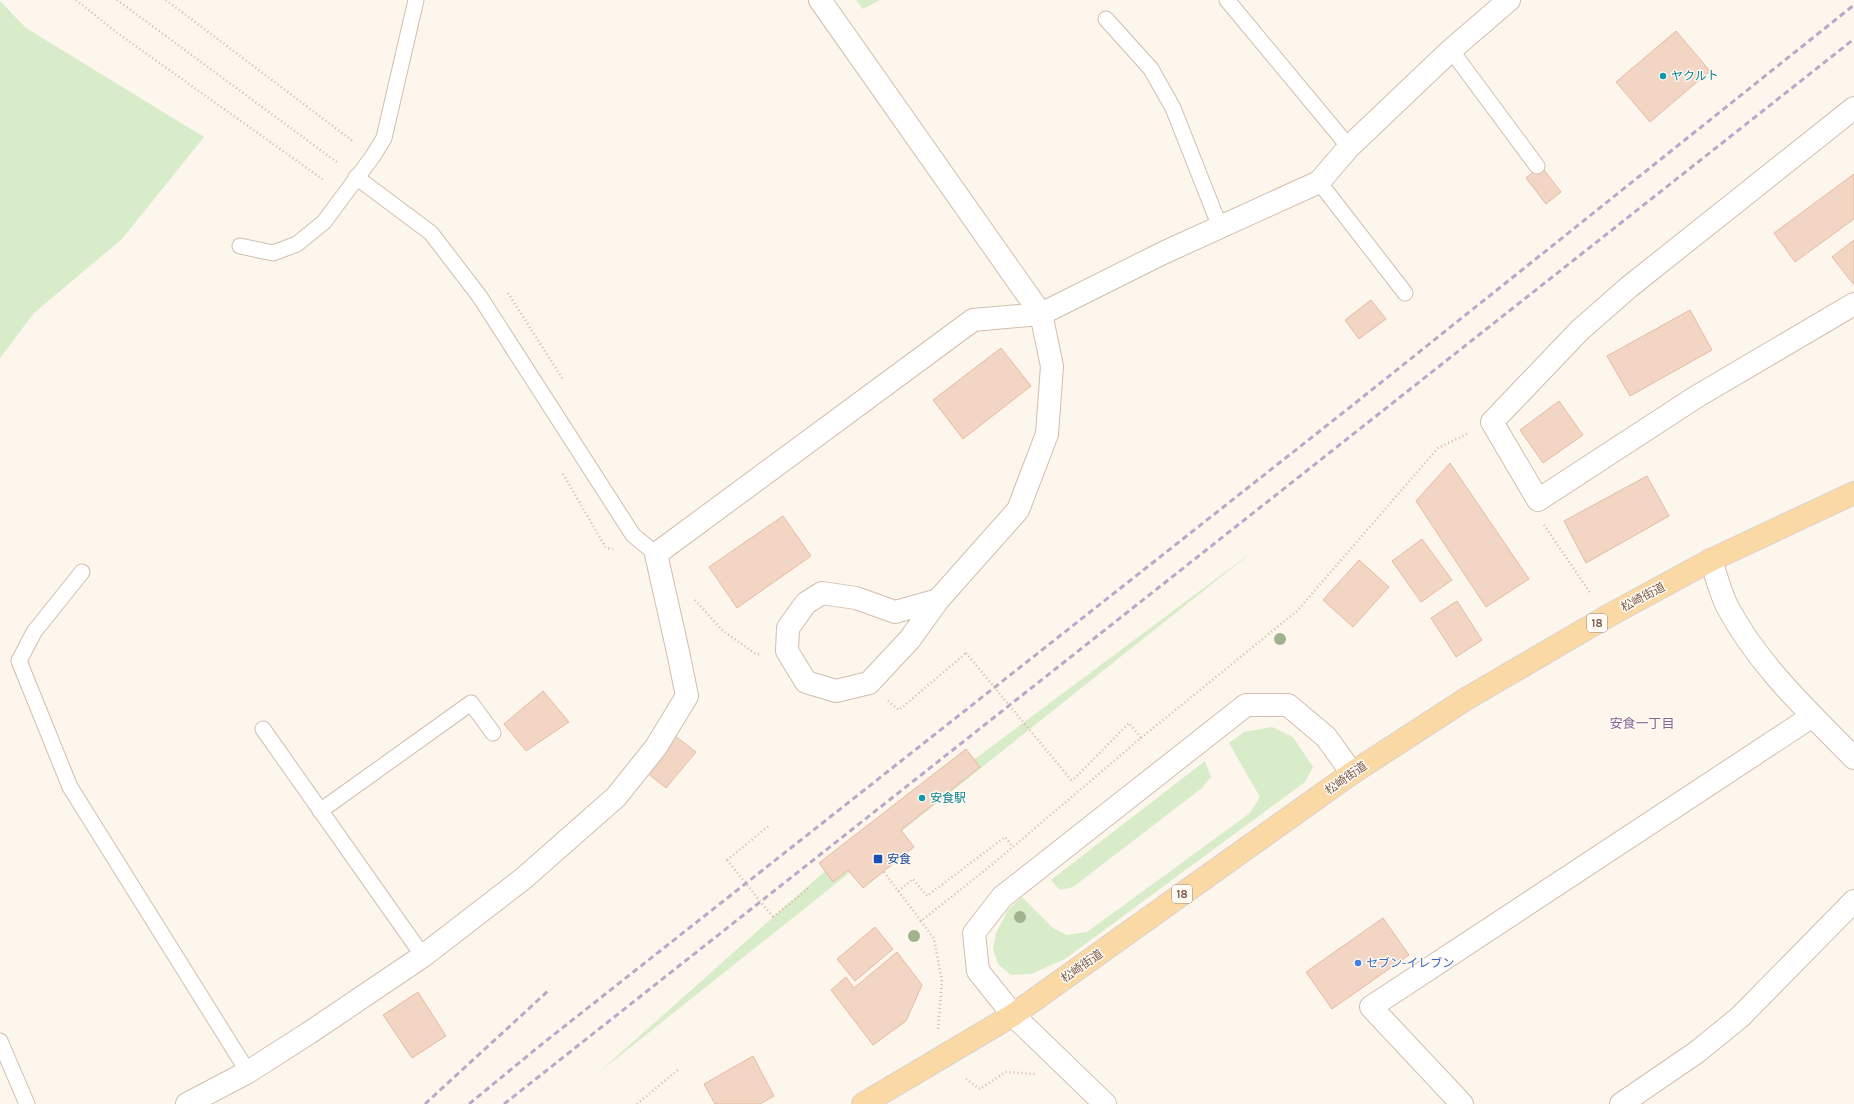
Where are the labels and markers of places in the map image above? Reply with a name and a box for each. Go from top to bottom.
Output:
place label: ヤクルト [1671,69,1719,83]
marker: ヤクルト [1658,71,1668,81]
place label: 安食駅 [930,791,966,805]
marker: 安食駅 [917,793,927,803]
place label: 安食 [887,852,911,866]
marker: 安食 [872,853,884,865]
place label: セブン-イレブン [1366,956,1454,970]
marker: セブン-イレブン [1353,958,1363,968]

